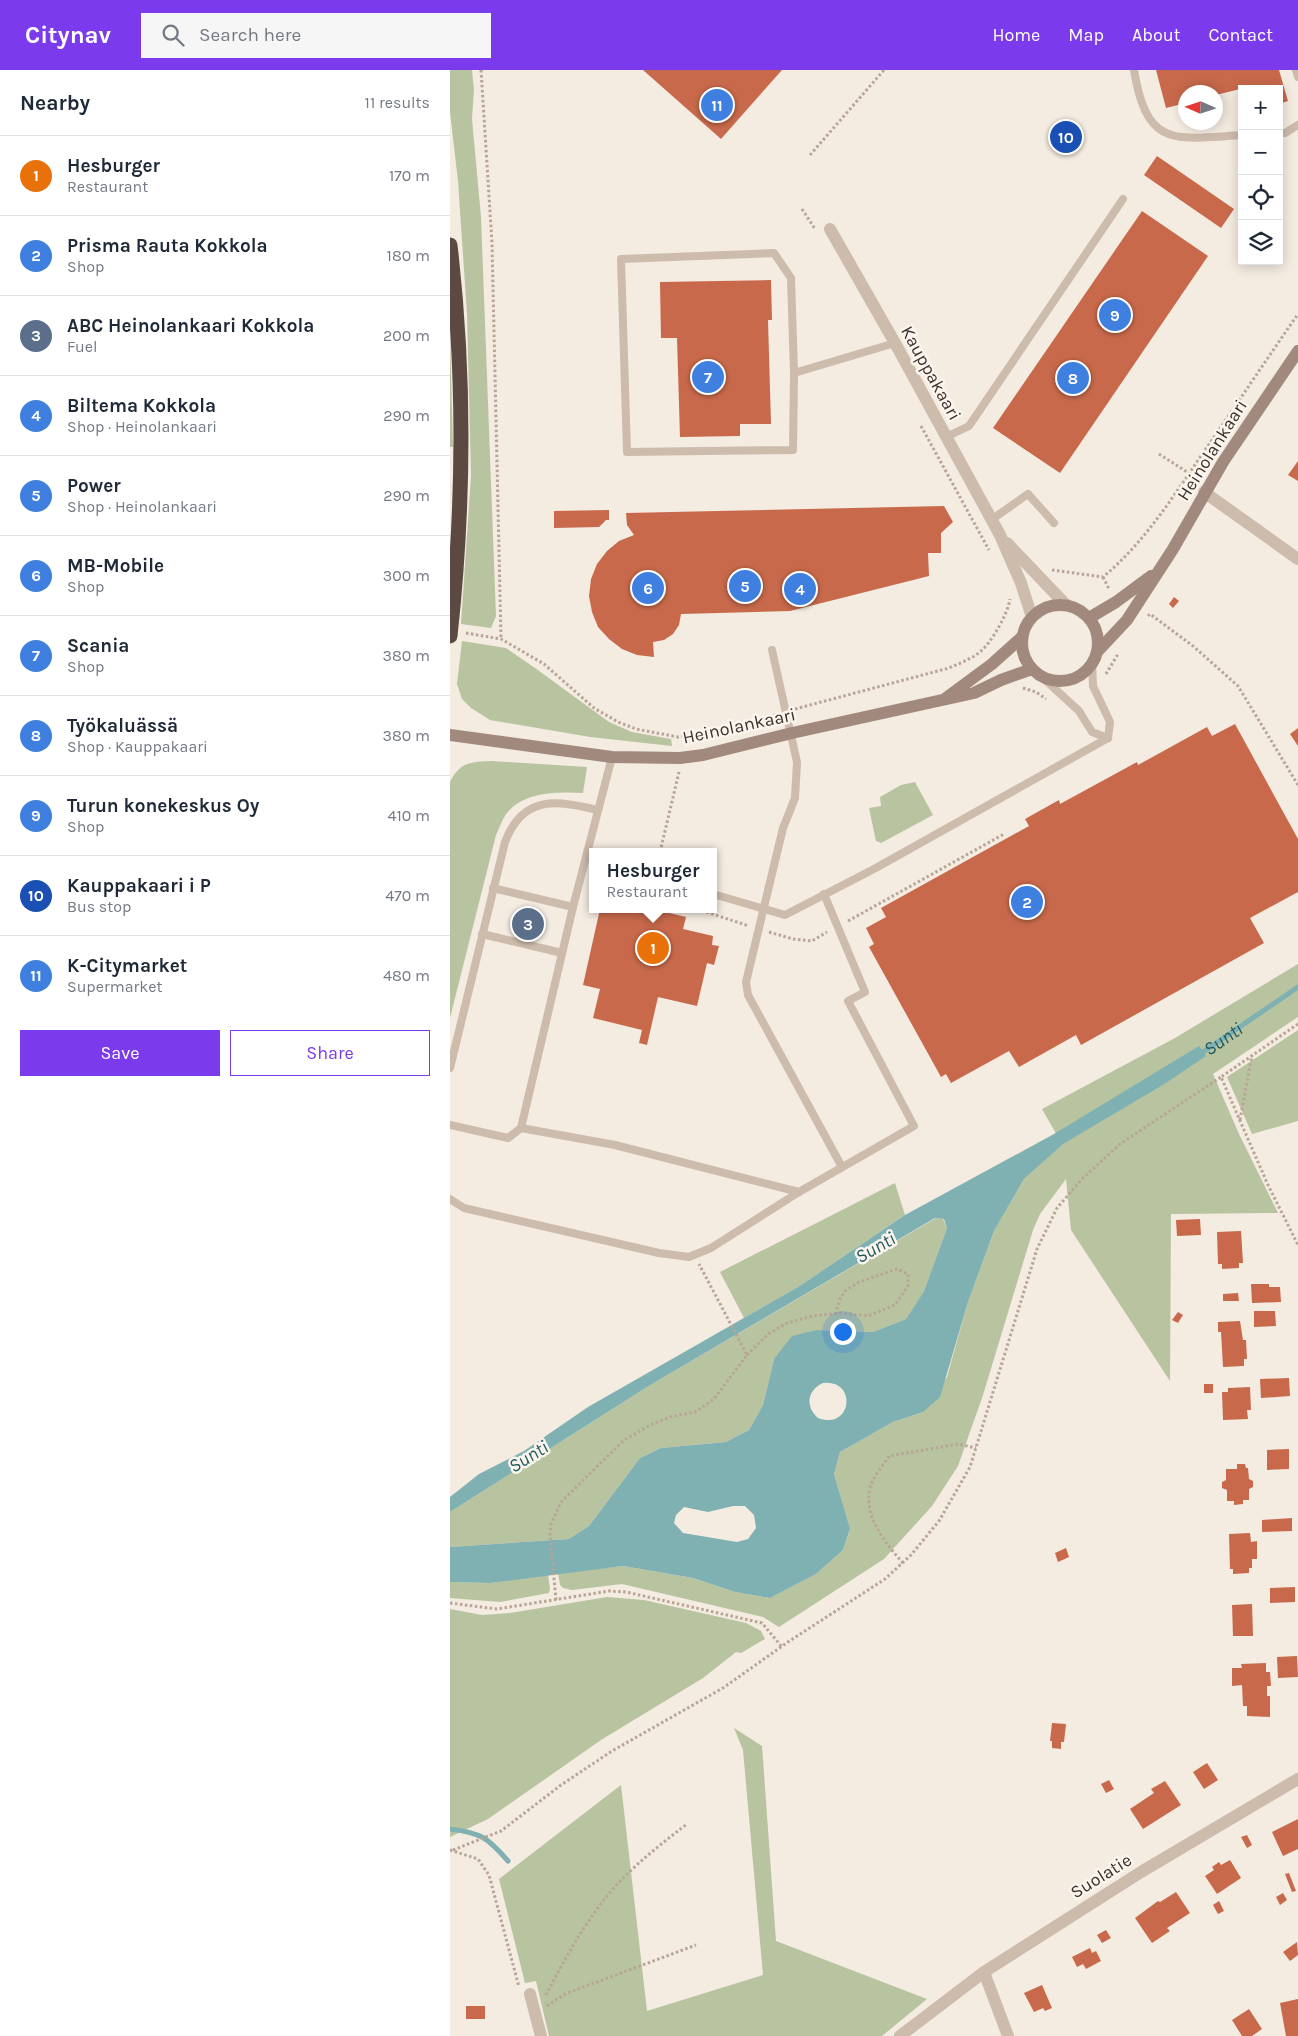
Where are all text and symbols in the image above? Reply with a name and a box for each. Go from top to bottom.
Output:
search box [141,13,491,58]
text: Citynav [25,21,111,49]
icon: search [159,21,187,49]
text: Search here [199,24,301,46]
text: Home [992,24,1040,46]
text: Map [1068,24,1104,46]
text: About [1132,24,1181,46]
text: Contact [1209,24,1273,46]
north arrow [1178,85,1223,130]
map controls [1238,85,1283,265]
button: + [1238,85,1283,130]
pin: 11 [701,86,733,124]
text: Nearby [20,91,90,115]
text: 11 results [365,93,430,112]
pin: 10 [1050,118,1082,156]
button: − [1238,130,1283,175]
text: Hesburger [67,155,160,177]
text: 1 [33,166,39,185]
text: 170 m [389,166,430,185]
button: locate [1238,175,1283,220]
text: Restaurant [67,177,148,196]
button: layers [1238,220,1283,265]
text: Prisma Rauta Kokkola [67,235,268,257]
text: 2 [31,246,41,265]
text: 180 m [387,246,430,265]
text: Shop [67,257,104,276]
pin: 9 [1099,296,1131,334]
text: ABC Heinolankaari Kokkola [67,315,314,337]
street label: Kauppakaari [896,322,966,424]
text: 3 [31,326,41,345]
text: 200 m [383,326,430,345]
text: Fuel [67,337,97,356]
pin: 7 [692,358,724,396]
pin: 8 [1057,359,1089,397]
text: Biltema Kokkola [67,395,216,417]
street label: Heinolankaari [1172,395,1252,505]
text: 4 [31,406,41,425]
text: 290 m [383,406,430,425]
text: Shop · Heinolankaari [67,417,217,436]
text: Power [67,475,121,497]
text: 5 [31,486,41,505]
text: 290 m [383,486,430,505]
text: Shop · Heinolankaari [67,497,217,516]
text: MB-Mobile [67,555,164,577]
text: 6 [31,566,41,585]
text: 300 m [383,566,430,585]
pin: 5 [729,567,761,605]
pin: 6 [632,569,664,607]
pin: 4 [784,570,816,608]
text: Shop [67,577,104,596]
text: Scania [67,635,129,657]
text: 7 [32,646,40,665]
text: 380 m [382,646,430,665]
text: Shop [67,657,104,676]
street label: Heinolankaari [680,703,798,749]
text: Työkaluässä [67,715,178,737]
text: 8 [31,726,41,745]
text: 380 m [382,726,430,745]
text: Shop · Kauppakaari [67,737,208,756]
text: Turun konekeskus Oy [67,795,259,817]
text: 9 [31,806,41,825]
text: 410 m [388,806,430,825]
text: Shop [67,817,104,836]
popup [589,848,717,913]
text: Hesburger [607,860,699,882]
text: Kauppakaari i P [67,875,211,897]
text: Restaurant [607,882,688,901]
pin: 2 [1011,883,1043,921]
text: 10 [28,886,44,905]
text: 470 m [385,886,430,905]
text: Bus stop [67,897,131,916]
pin: 3 [512,905,544,943]
pin: 1 [637,929,669,967]
text: K-Citymarket [67,955,187,977]
text: 11 [30,966,42,985]
text: 480 m [383,966,430,985]
text: Supermarket [67,977,163,996]
water label: Sunti [1200,1018,1247,1060]
button: Save [20,1030,220,1076]
button: Share [230,1030,430,1076]
water label: Sunti [852,1228,899,1268]
your location [830,1319,856,1345]
water label: Sunti [505,1436,552,1477]
street label: Suolatie [1066,1849,1136,1903]

